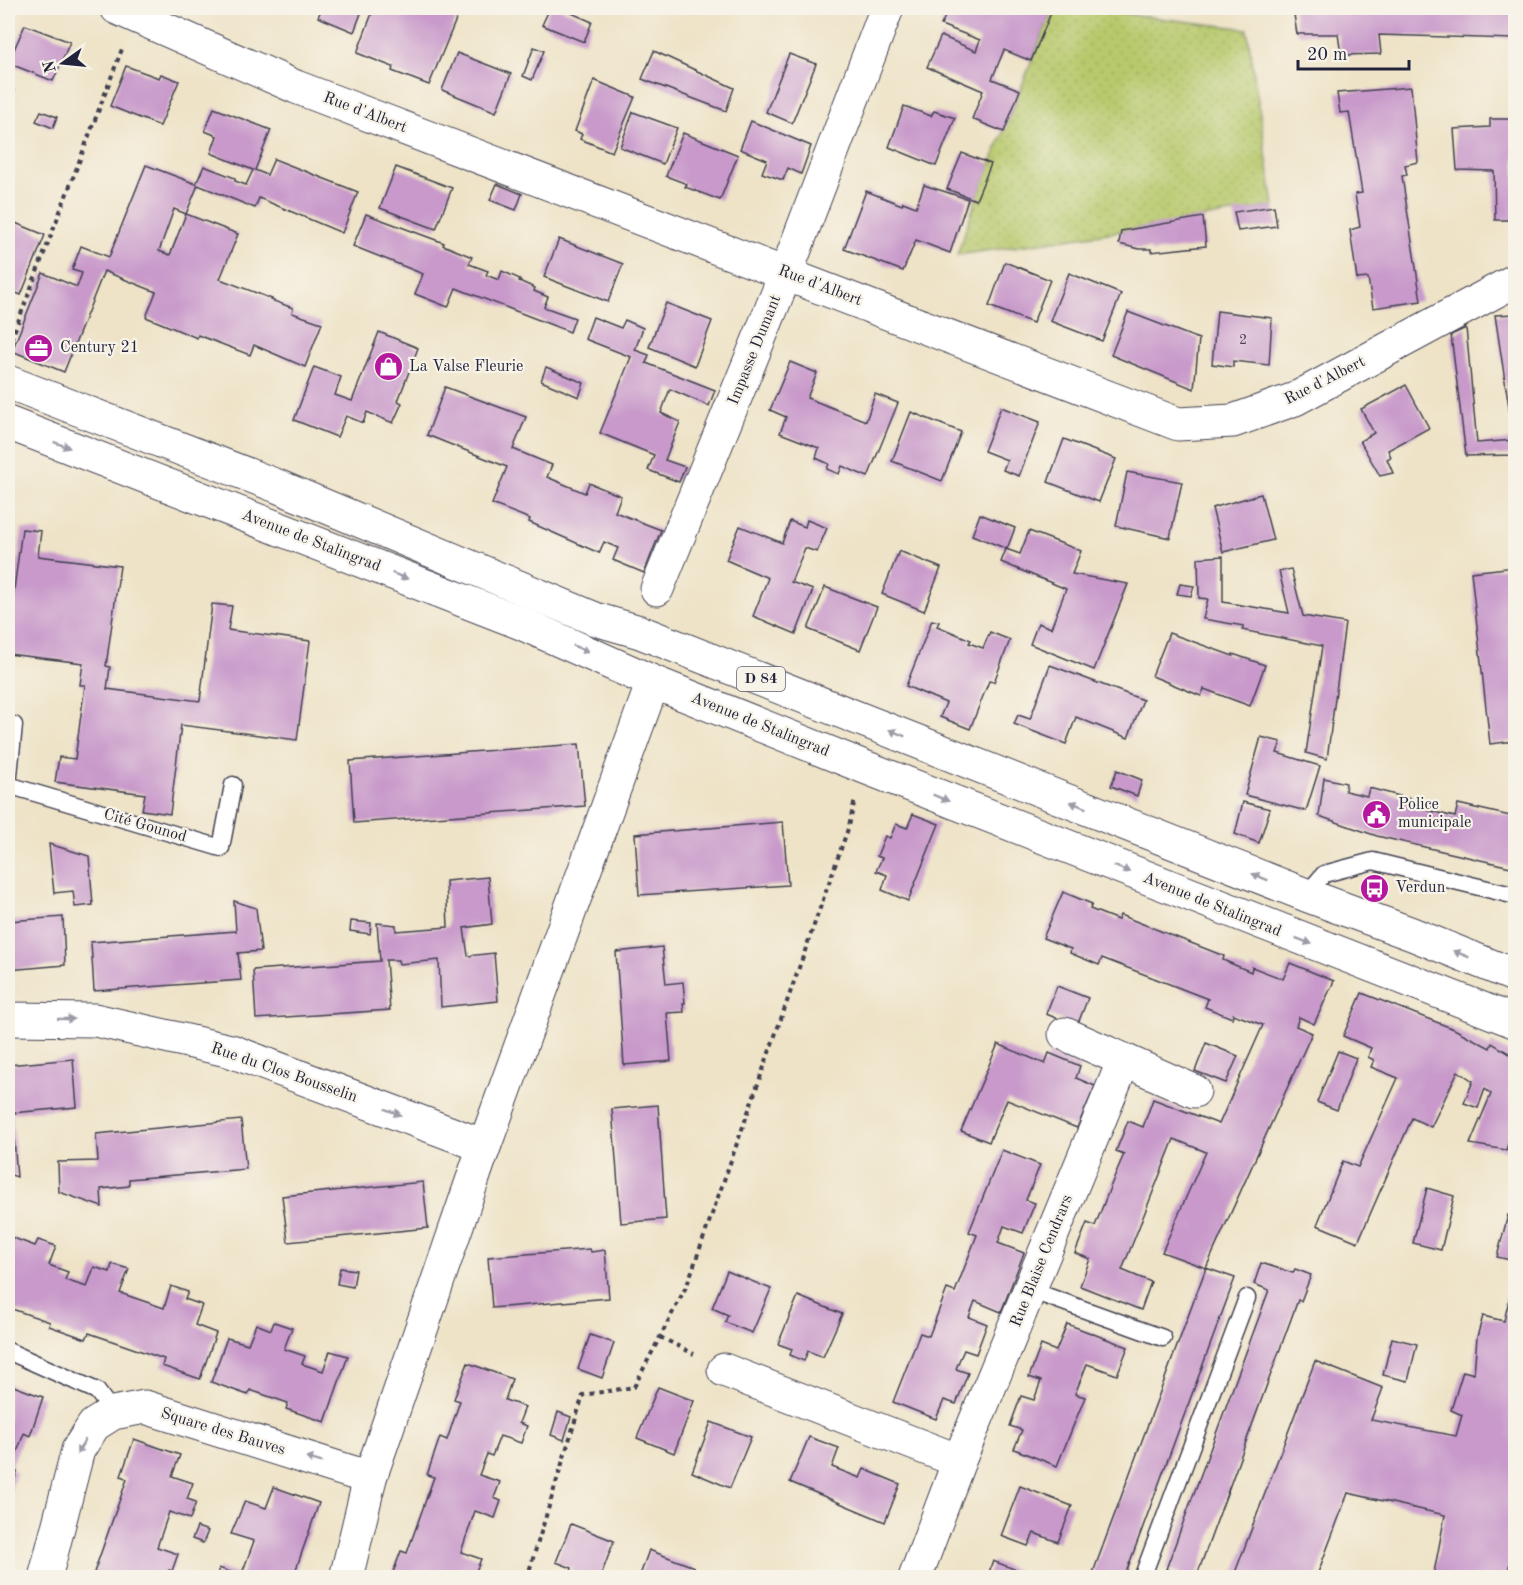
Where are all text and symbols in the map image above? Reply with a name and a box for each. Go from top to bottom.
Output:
north arrow [33,33,93,93]
scale bar [1298,33,1409,71]
text: 20 m [1307,46,1347,64]
text: N [41,58,60,74]
street label: Rue d'Albert [321,90,409,136]
street label: Rue d'Albert [776,263,864,309]
street label: Impasse Dumant [726,292,784,407]
office icon: Century 21 [23,332,55,364]
house number: 2 [1239,333,1247,347]
place label: Century 21 [60,340,139,356]
shop icon: La Valse Fleurie [372,351,404,383]
street label: Rue d'Albert [1282,354,1368,408]
place label: La Valse Fleurie [409,359,523,375]
one-way arrow [53,440,71,450]
street label: Avenue de Stalingrad [239,507,383,575]
one-way arrow [392,571,410,581]
one-way arrow [573,644,590,653]
road number: D 84 [737,667,785,691]
street label: Avenue de Stalingrad [689,690,831,760]
one-way arrow [888,728,906,737]
one-way arrow [932,793,950,803]
place label: Police municipale [1398,797,1471,831]
public building icon: Police municipale [1361,798,1393,830]
one-way arrow [1069,800,1087,809]
street label: Cité Gounod [102,807,188,845]
one-way arrow [1113,865,1131,874]
street label: Avenue de Stalingrad [1141,870,1283,940]
one-way arrow [1250,872,1268,882]
bus stop icon: Verdun [1358,872,1390,904]
place label: Verdun [1395,880,1446,896]
one-way arrow [1295,936,1313,946]
one-way arrow [1452,949,1470,958]
one-way arrow [56,1014,75,1024]
street label: Rue du Clos Bousselin [209,1040,360,1106]
one-way arrow [384,1108,402,1117]
street label: Rue Blaise Cendrars [1008,1192,1076,1329]
street label: Square des Bauves [159,1405,287,1459]
one-way arrow [76,1438,86,1455]
one-way arrow [305,1455,323,1464]

